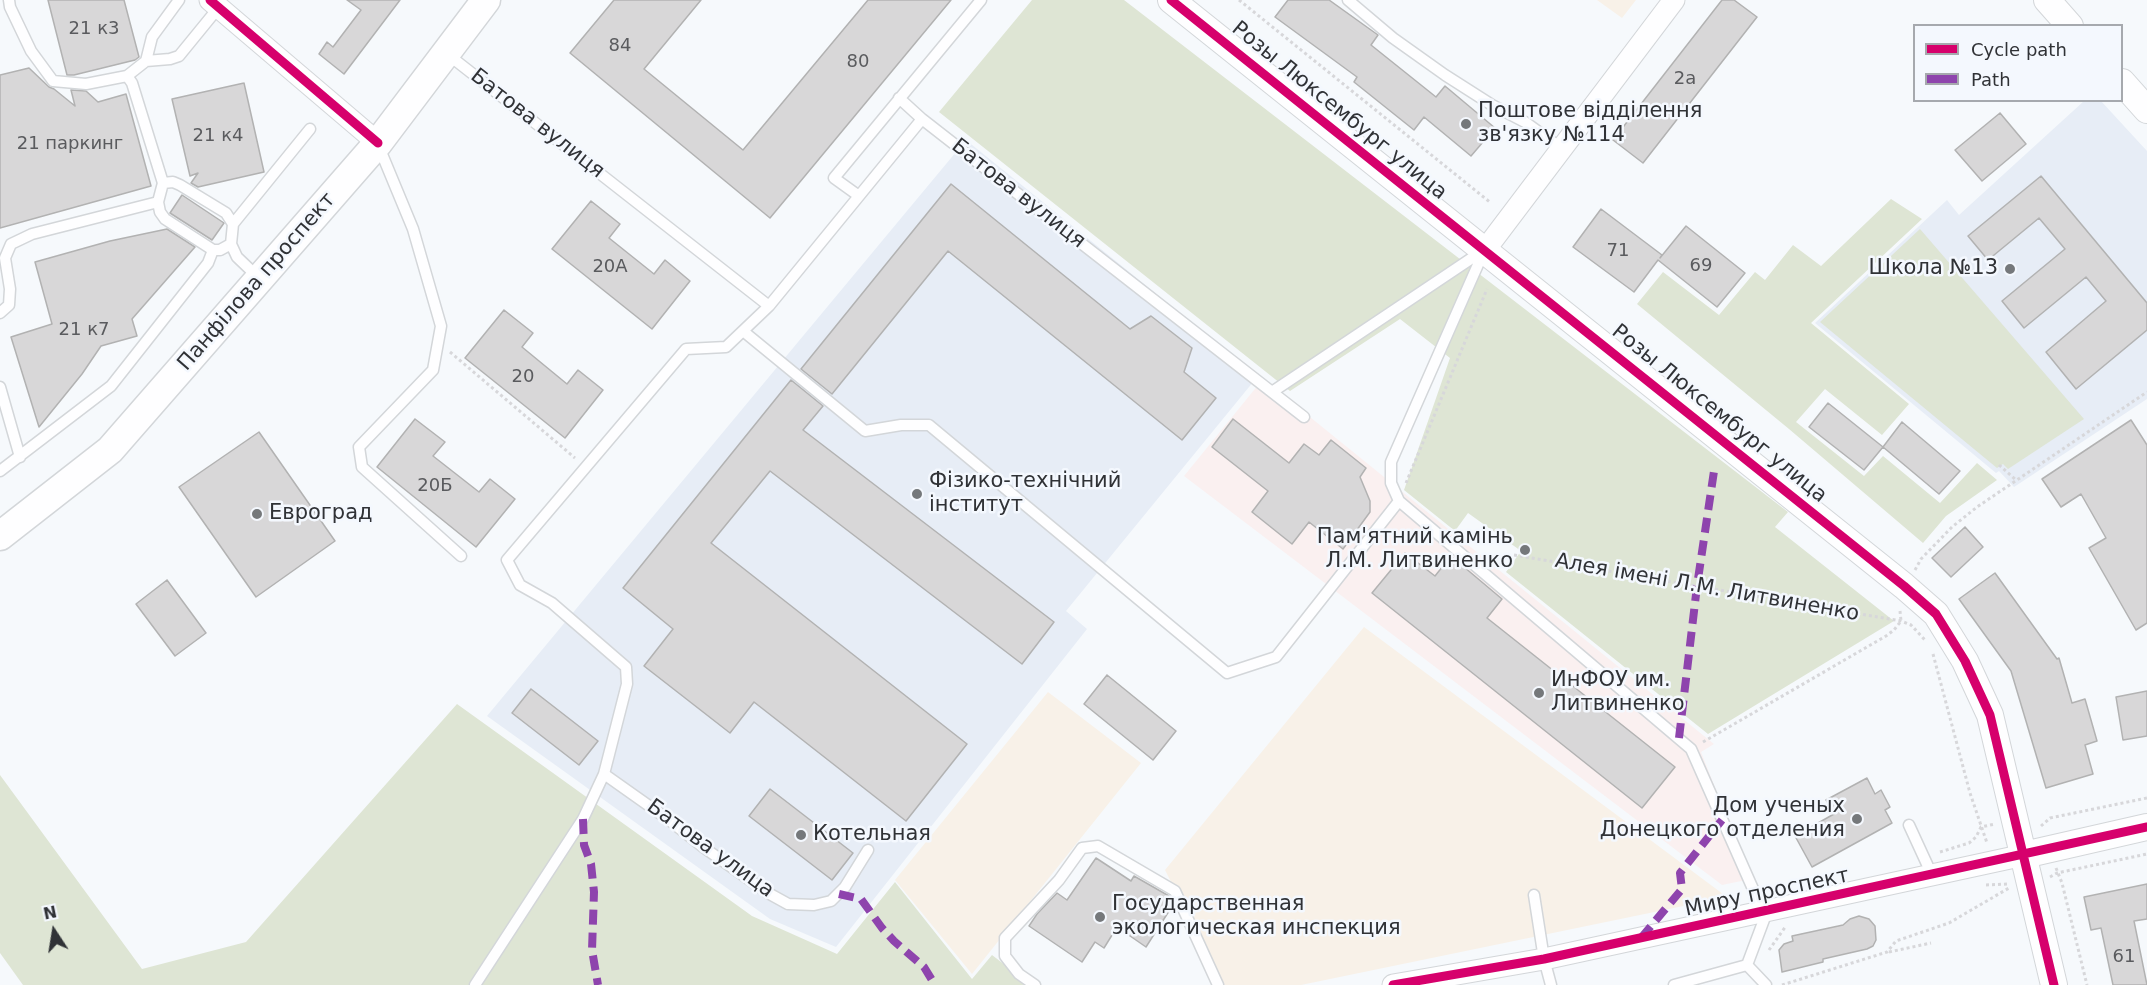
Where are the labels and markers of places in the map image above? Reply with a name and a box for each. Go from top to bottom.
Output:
place label: Поштове відділення зв'язку №114 [1478,99,1702,149]
marker: Поштове відділення зв'язку №114 [1459,117,1473,131]
place label: Школа №13 [1868,256,1998,282]
marker: Школа №13 [2003,262,2017,276]
place label: Фізико-технічний інститут [929,469,1121,519]
marker: Фізико-технічний інститут [910,487,924,501]
place label: Евроград [269,501,373,527]
marker: Евроград [250,507,264,521]
place label: Пам'ятний камінь Л.М. Литвиненко [1317,525,1513,575]
marker: Пам'ятний камінь Л.М. Литвиненко [1518,543,1532,557]
place label: ИнФОУ им. Литвиненко [1551,668,1685,718]
marker: ИнФОУ им. Литвиненко [1532,686,1546,700]
place label: Дом ученых Донецкого отделения [1600,794,1845,844]
marker: Дом ученых Донецкого отделения [1850,812,1864,826]
place label: Котельная [813,822,931,848]
marker: Котельная [794,828,808,842]
place label: Государственная экологическая инспекция [1112,892,1401,942]
marker: Государственная экологическая инспекция [1093,910,1107,924]

